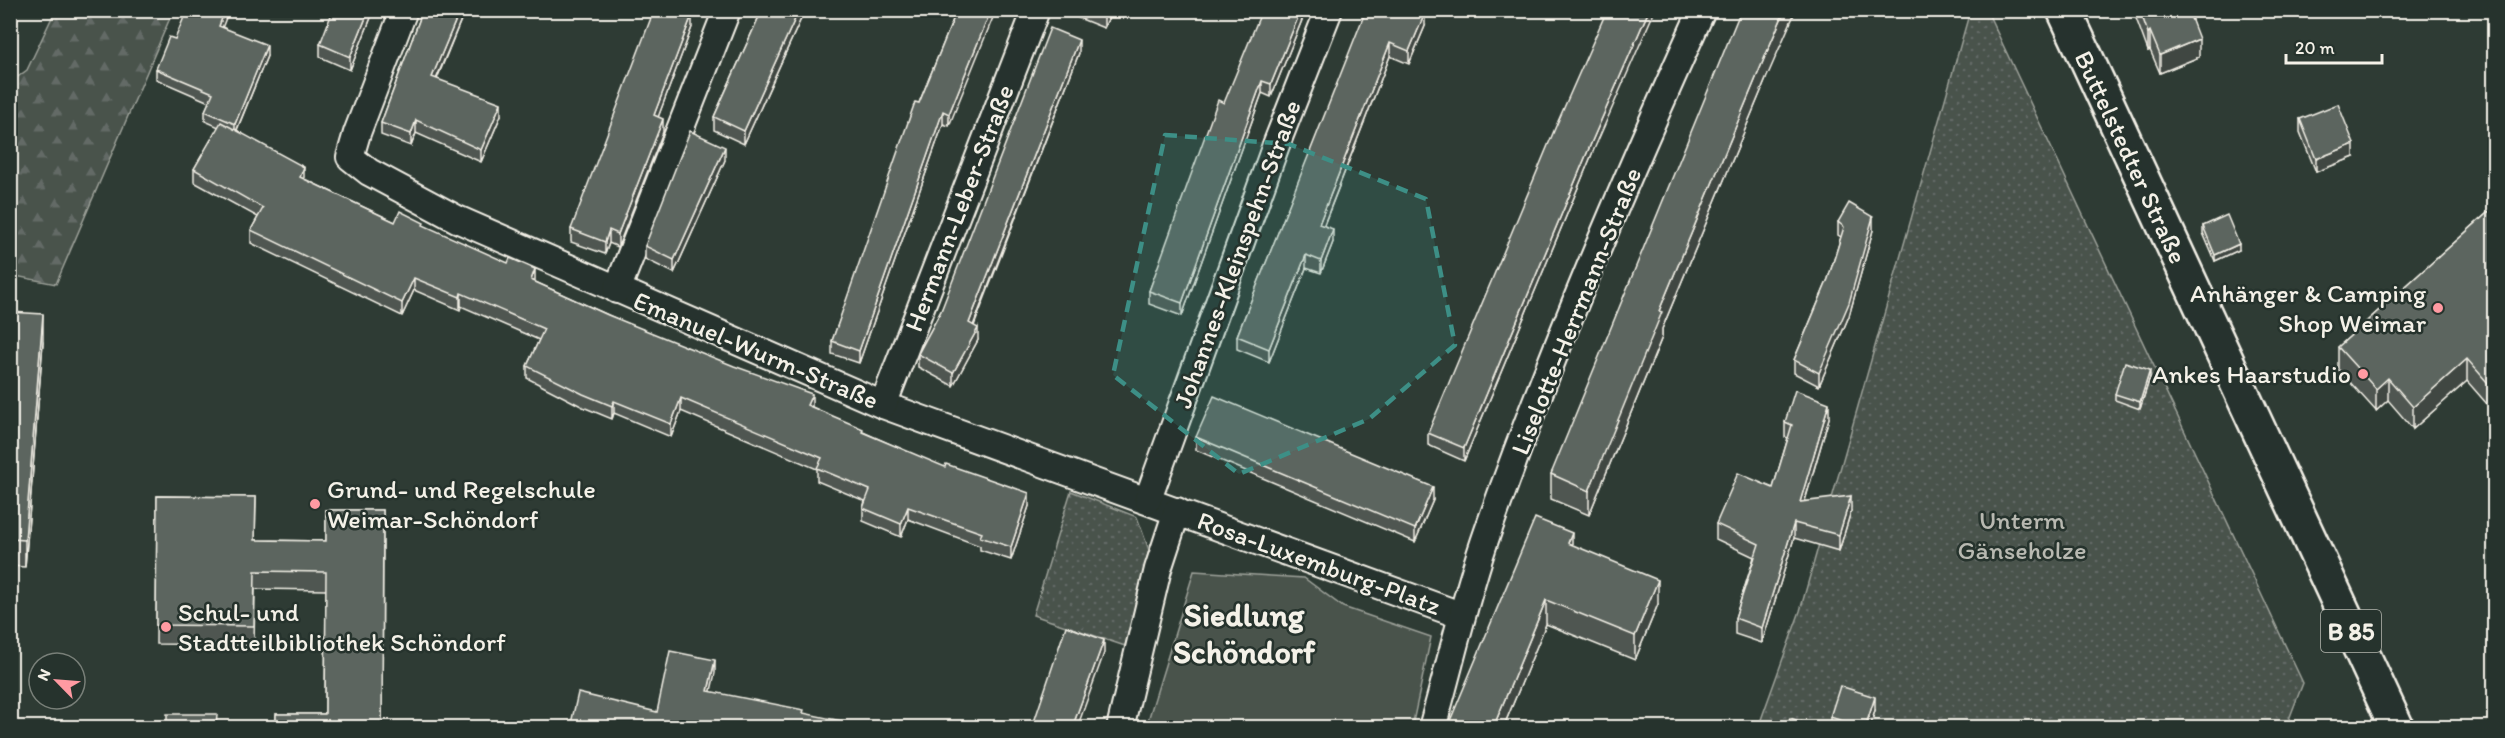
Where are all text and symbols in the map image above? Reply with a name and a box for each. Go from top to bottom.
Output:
scale bar [2286,27,2382,65]
text: 20 m [2295,37,2335,59]
street label: Buttelstedter Straße [2068,45,2194,269]
street label: Hermann-Leber-Straße [897,80,1021,336]
street label: Johannes-Kleinspehn-Straße [1166,96,1308,412]
street label: Liselotte-Herrmann-Straße [1504,163,1648,459]
place label: Anhänger & Camping Shop Weimar [2190,277,2427,339]
street label: Emanuel-Wurm-Straße [629,284,883,416]
marker: Anhänger & Camping Shop Weimar [2431,301,2445,315]
place label: Ankes Haarstudio [2152,358,2351,390]
marker: Ankes Haarstudio [2356,367,2370,381]
place label: Grund- und Regelschule Weimar-Schöndorf [327,473,596,535]
marker: Grund- und Regelschule Weimar-Schöndorf [308,497,322,511]
street label: Rosa-Luxemburg-Platz [1193,504,1445,622]
park label: Unterm Gänseholze [1958,504,2086,566]
place label: Schul- und Stadtteilbibliothek Schöndorf [178,596,506,658]
district label: Siedlung Schöndorf [1173,596,1316,671]
road number: B 85 [2321,610,2381,652]
marker: Schul- und Stadtteilbibliothek Schöndorf [159,620,173,634]
north arrow [27,651,87,711]
text: N [33,666,55,684]

